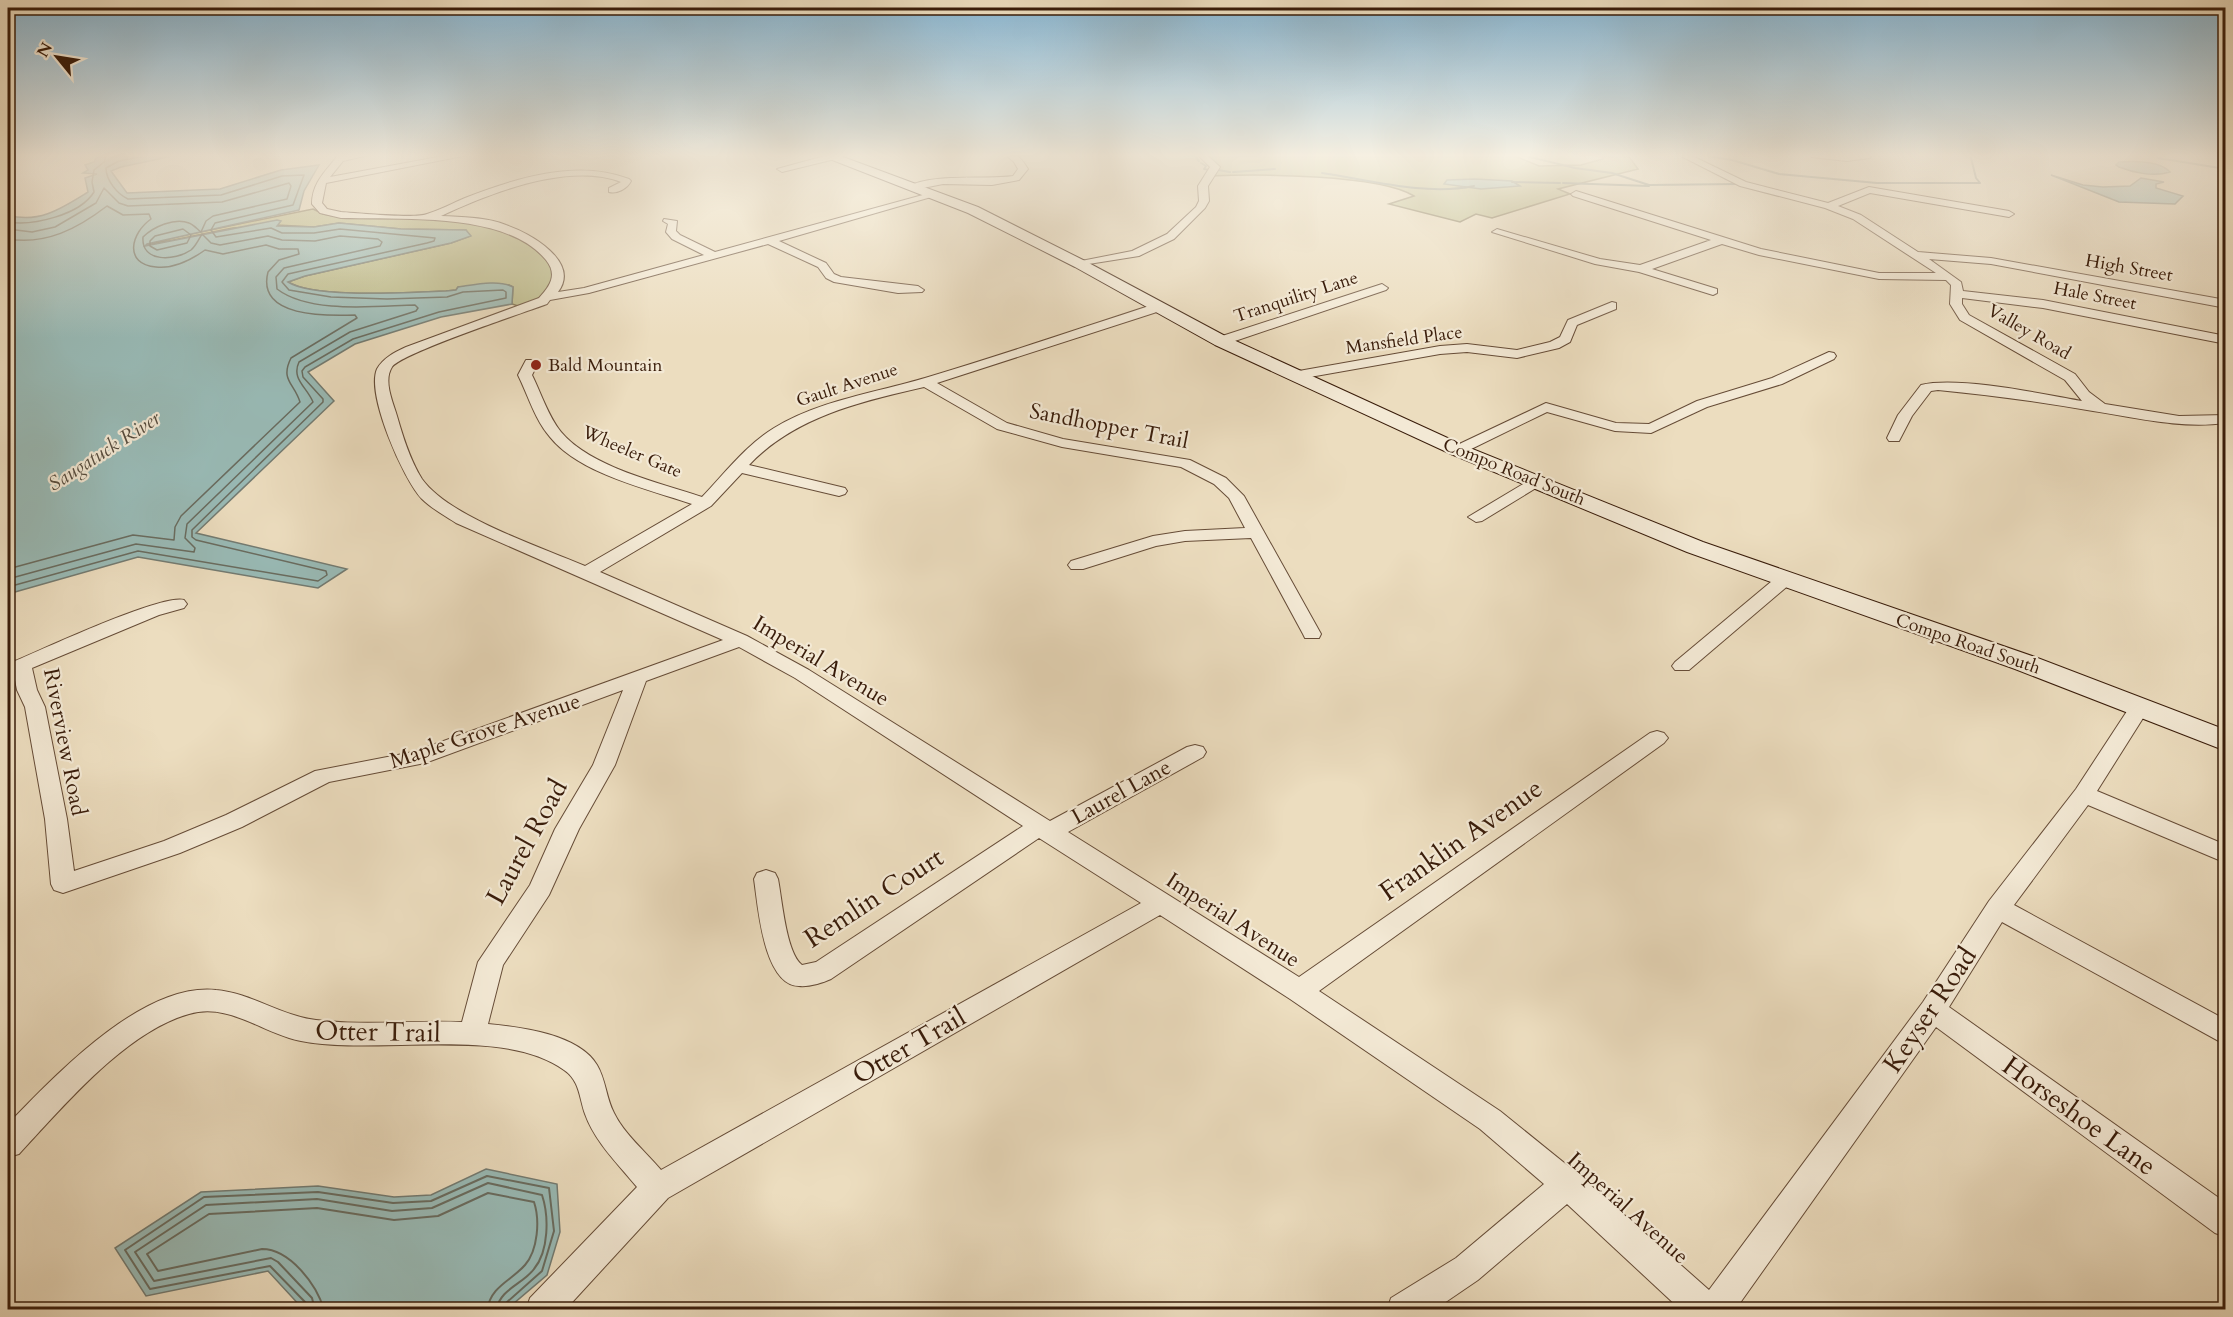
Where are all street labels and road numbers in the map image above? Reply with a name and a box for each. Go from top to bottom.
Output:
street label: High Street [2083,248,2175,288]
street label: Tranquility Lane [1231,265,1361,329]
street label: Hale Street [2052,276,2139,316]
street label: Valley Road [1983,298,2076,366]
street label: Mansfield Place [1344,319,1464,361]
street label: Gault Avenue [793,357,901,413]
street label: Sandhopper Trail [1027,396,1192,456]
street label: Wheeler Gate [577,419,686,484]
street label: Compo Road South [1439,432,1589,512]
street label: Imperial Avenue [747,608,895,714]
street label: Compo Road South [1892,608,2044,681]
street label: Riverview Road [36,666,94,819]
street label: Maple Grove Avenue [386,686,584,776]
street label: Laurel Lane [1066,752,1176,832]
street label: Franklin Avenue [1372,770,1550,910]
street label: Laurel Road [477,772,577,911]
street label: Remlin Court [797,839,951,957]
street label: Imperial Avenue [1160,865,1306,975]
street label: Keyser Road [1874,939,1986,1080]
street label: Otter Trail [845,999,973,1093]
street label: Otter Trail [315,1012,441,1052]
street label: Horseshoe Lane [1995,1048,2163,1184]
street label: Imperial Avenue [1561,1145,1695,1271]

